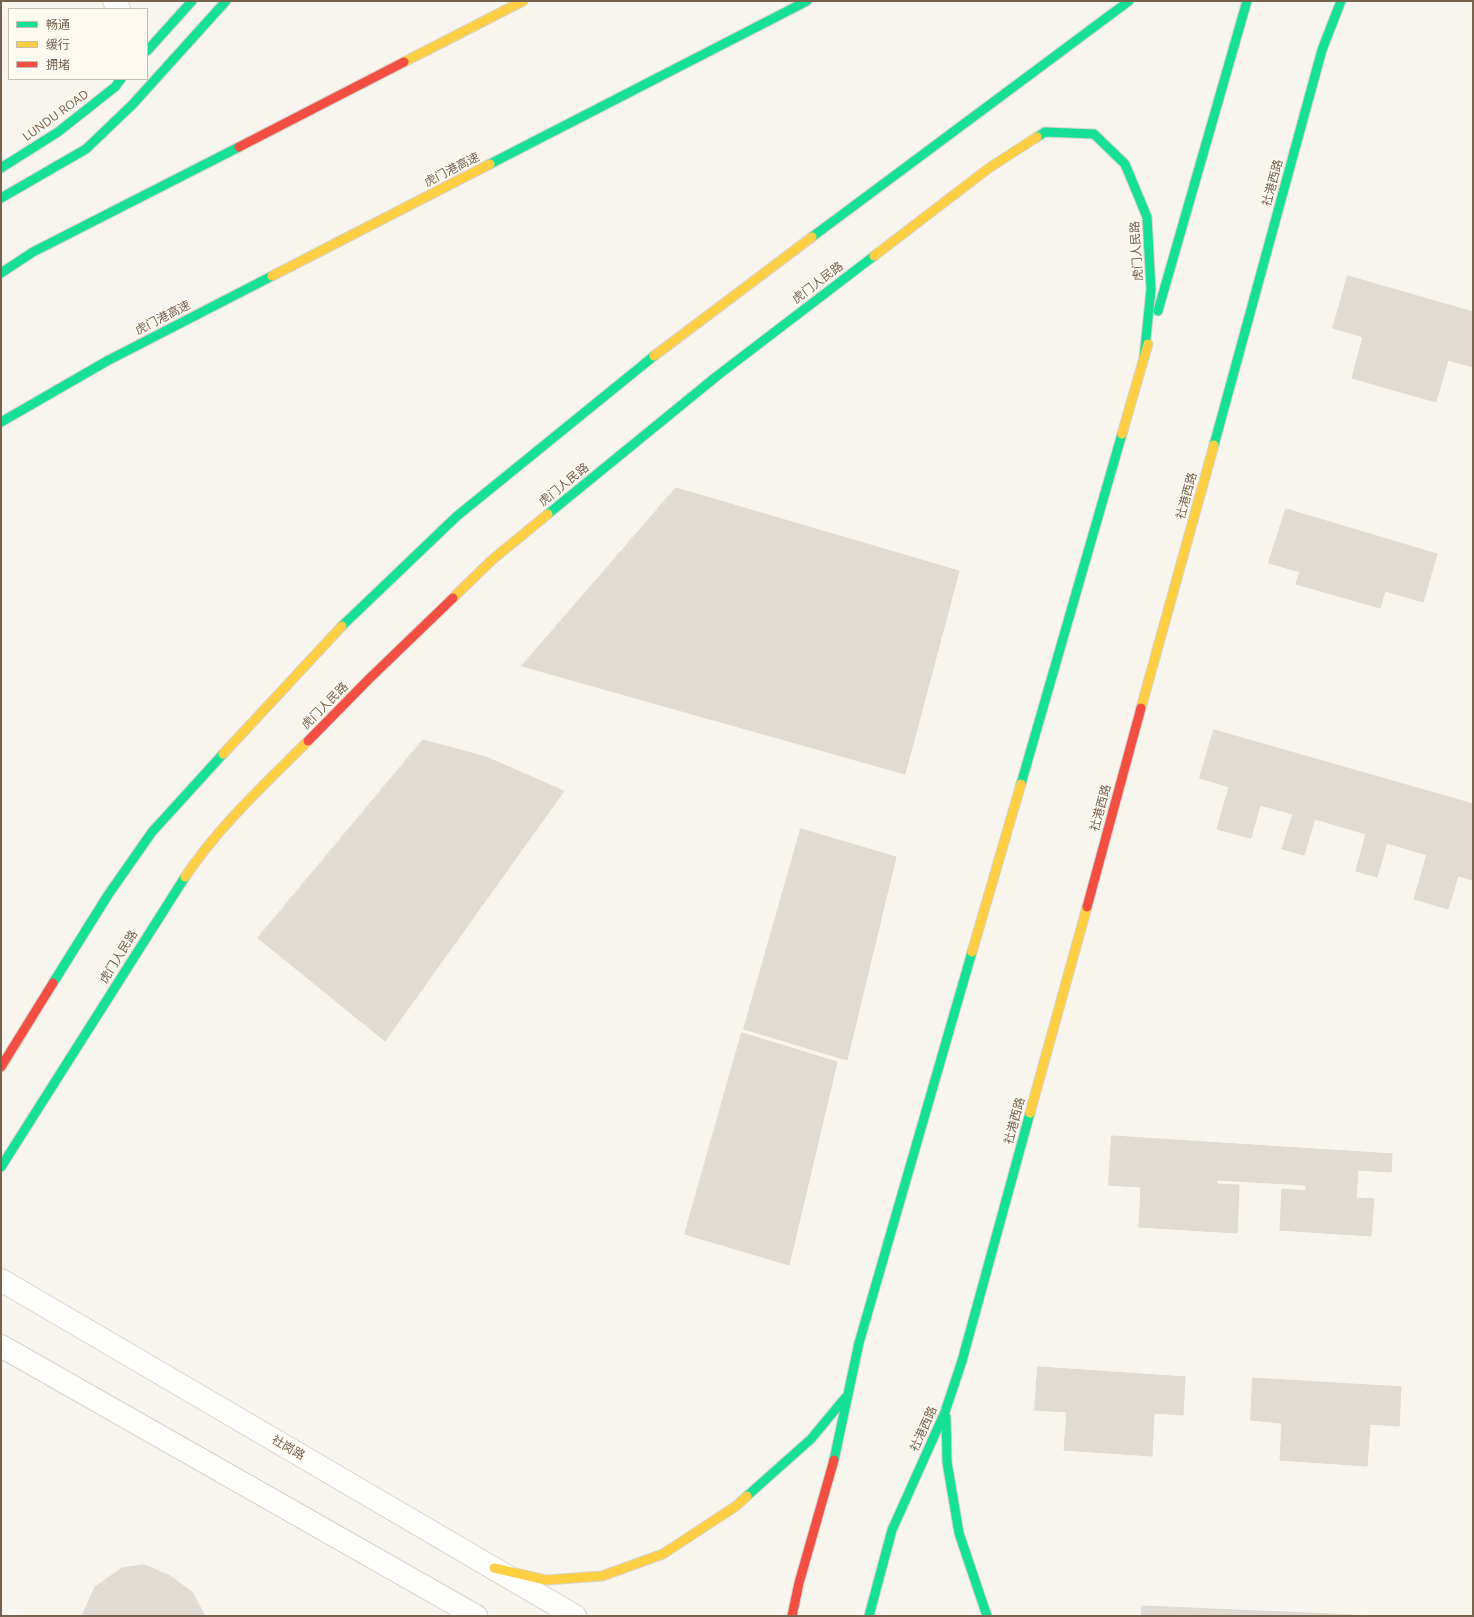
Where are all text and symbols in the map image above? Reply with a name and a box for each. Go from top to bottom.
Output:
legend [8,8,148,80]
text: 畅通 [46,16,70,33]
text: 缓行 [46,36,70,53]
text: 拥堵 [46,56,70,73]
street label: LUNDU ROAD [20,87,92,145]
street label: 虎门港高速 [422,150,482,190]
street label: 社港西路 [1260,158,1286,208]
street label: 虎门人民路 [1128,221,1146,281]
street label: 虎门人民路 [790,259,846,307]
street label: 虎门港高速 [133,298,193,338]
street label: 虎门人民路 [536,461,592,509]
street label: 社港西路 [1174,471,1200,521]
street label: 虎门人民路 [299,680,351,732]
street label: 社港西路 [1088,783,1114,833]
street label: 虎门人民路 [97,928,141,986]
street label: 社港西路 [1002,1096,1028,1146]
street label: 社港西路 [908,1404,940,1454]
street label: 社岗路 [269,1433,307,1463]

